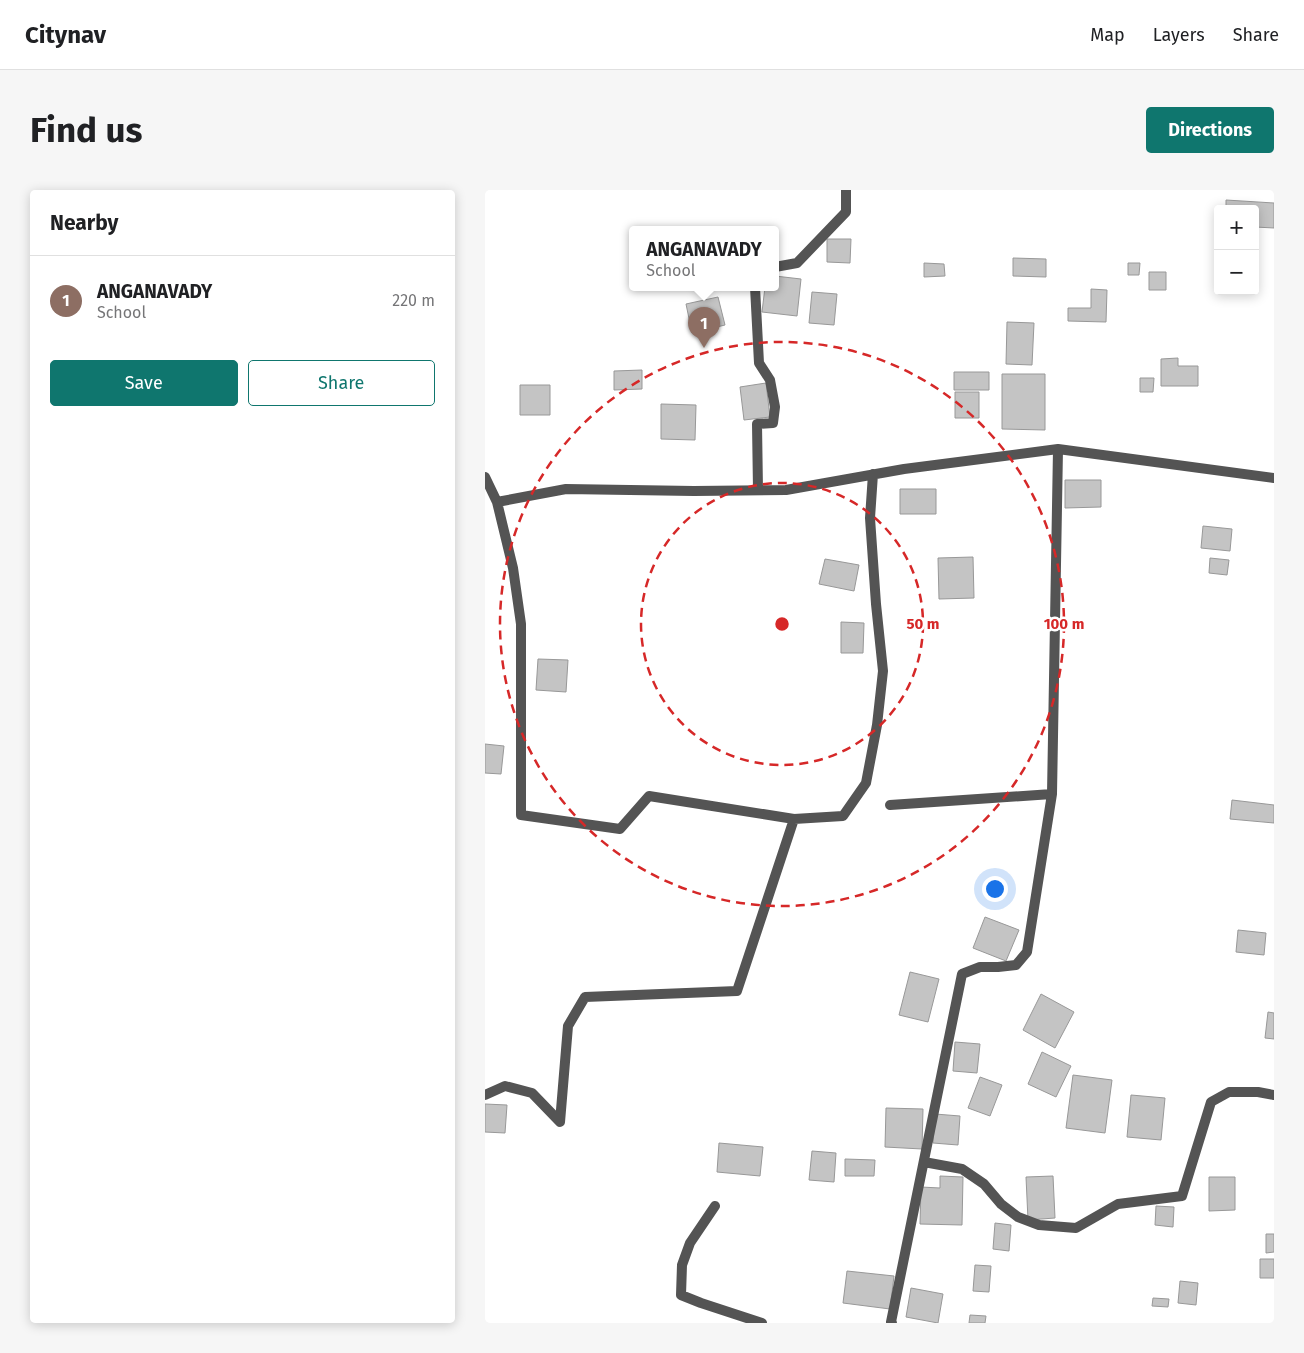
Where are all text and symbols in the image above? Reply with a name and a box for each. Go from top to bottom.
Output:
text: Citynav [25,21,106,49]
text: Map [1090,24,1125,46]
text: Layers [1153,24,1205,46]
text: Share [1233,24,1279,46]
button: Directions [1146,107,1274,153]
text: Find us [30,109,142,151]
map controls [1214,205,1259,295]
button: + [1214,205,1259,250]
text: Nearby [50,210,118,236]
popup [629,226,779,291]
text: ANGANAVADY [646,238,762,261]
button: − [1214,250,1259,295]
text: School [646,261,695,280]
text: ANGANAVADY [97,280,212,303]
text: 1 [62,291,70,310]
text: 220 m [392,291,435,310]
text: School [97,303,146,322]
pin: 1 [688,307,720,348]
button: Save [50,360,238,406]
button: Share [248,360,435,406]
centre of rings [773,615,791,633]
text: 50 m [906,615,940,633]
text: 100 m [1044,615,1084,633]
your location [982,876,1008,902]

